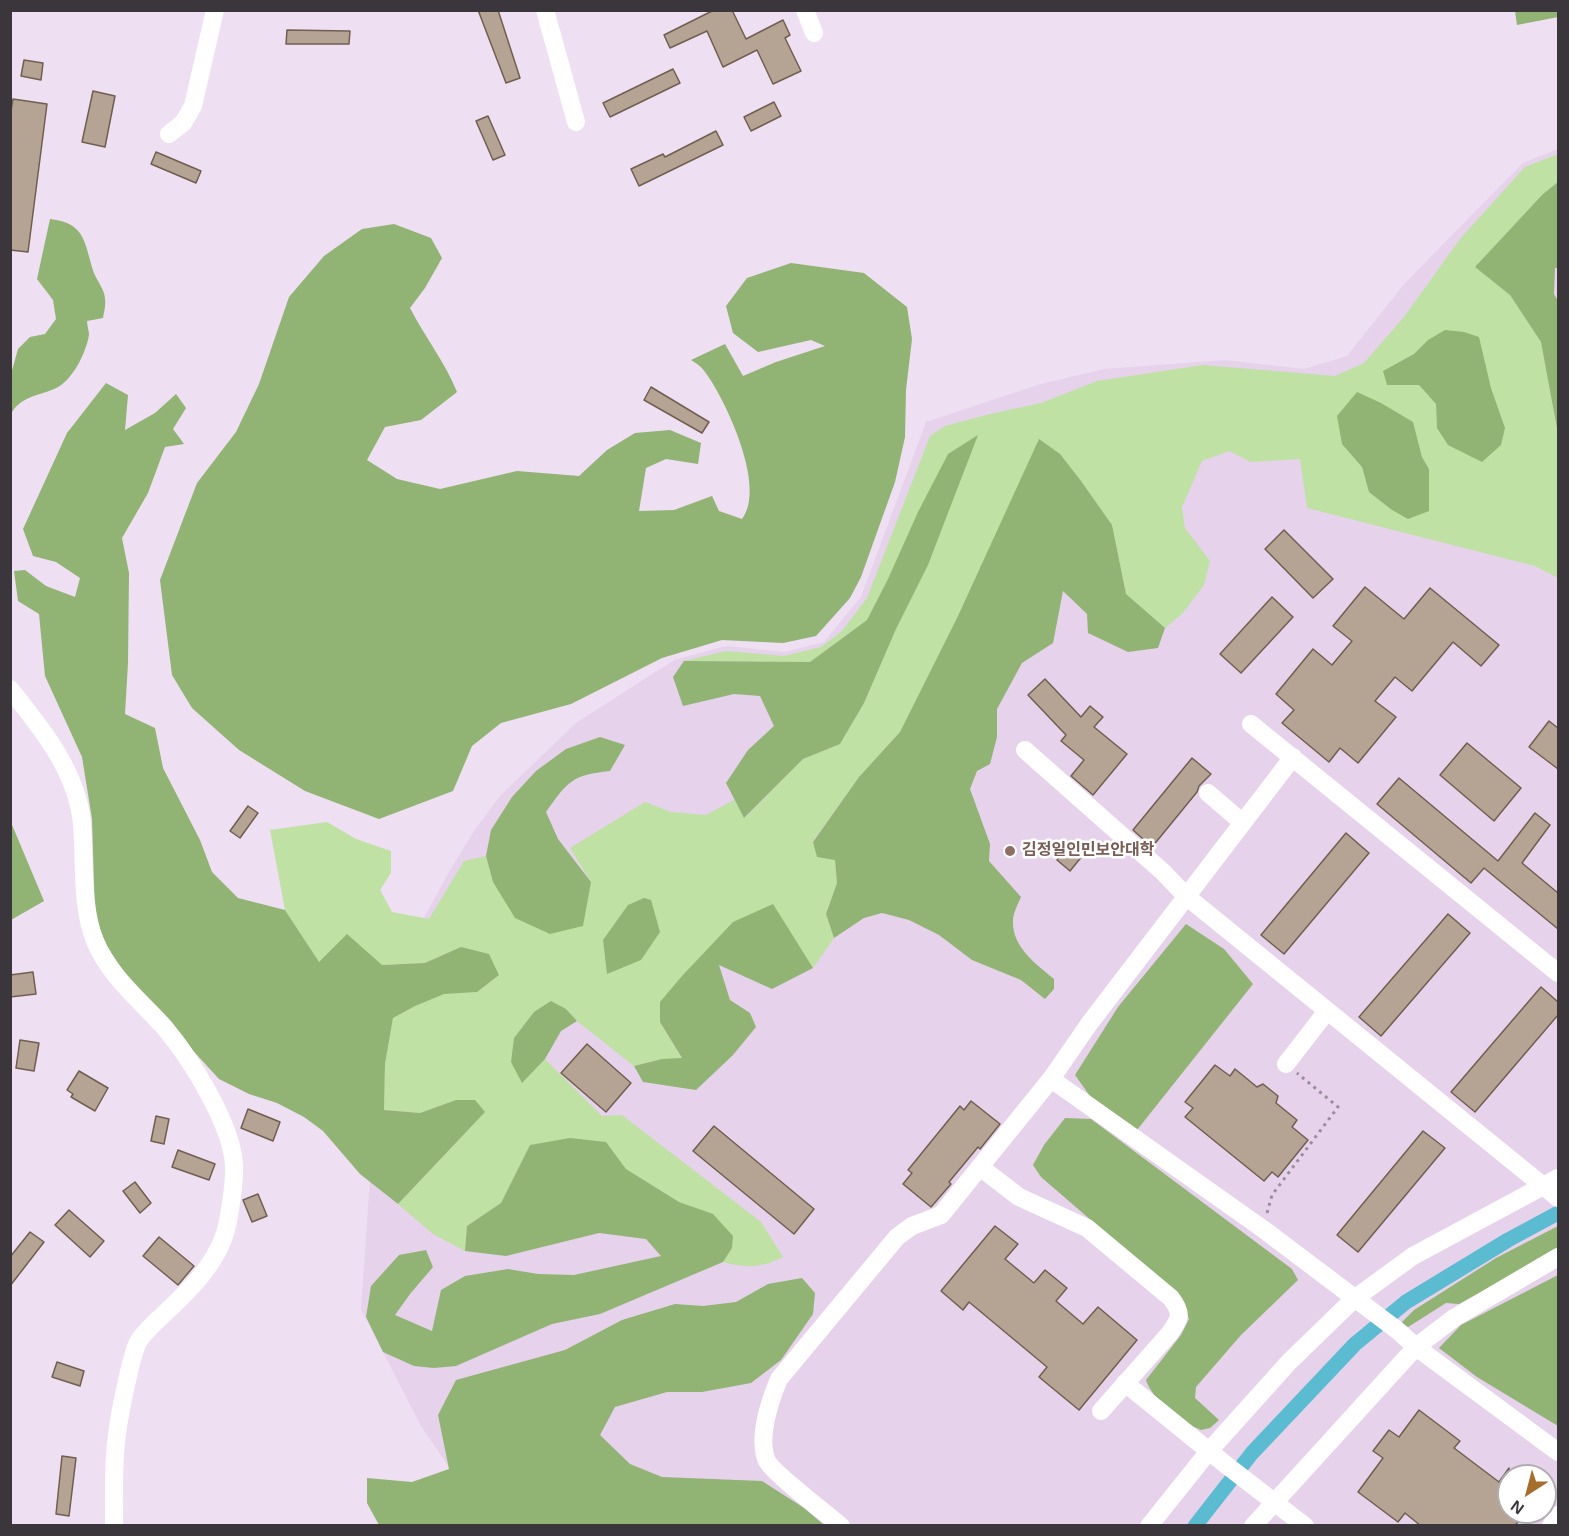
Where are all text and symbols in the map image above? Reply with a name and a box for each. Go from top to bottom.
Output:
place label: 김정일인민보안대학 [1022,841,1154,861]
marker: 김정일인민보안대학 [1003,844,1017,858]
north arrow [1497,1464,1557,1524]
text: N [1508,1497,1527,1518]

